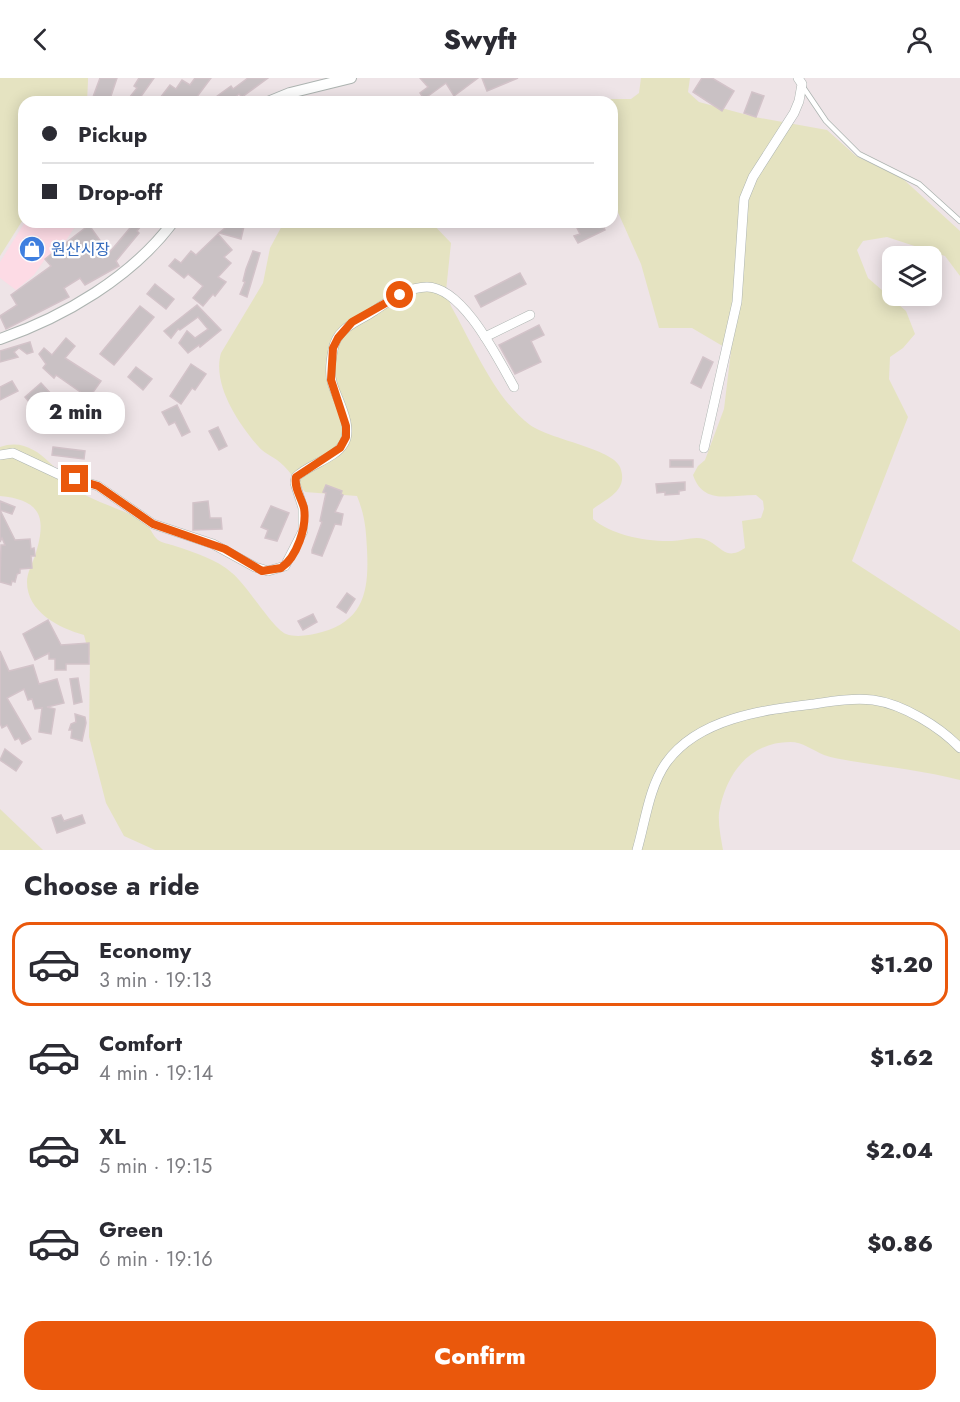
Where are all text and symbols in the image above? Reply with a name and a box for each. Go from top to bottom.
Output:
text: Swyft [443,20,517,59]
icon: back [24,23,57,56]
icon: person [903,23,936,56]
text: Pickup [78,118,147,150]
text: Drop-off [78,176,162,208]
shop icon: 원산시장 [17,234,47,264]
place label: 원산시장 [51,238,110,261]
map controls [882,246,942,306]
button: layers [882,246,942,306]
route start [386,281,413,308]
callout: 2 min [26,392,124,434]
text: 2 min [49,398,102,427]
route end [61,465,88,492]
text: Choose a ride [24,866,199,905]
text: Economy [99,934,191,966]
icon: car [27,937,81,991]
text: $1.20 [870,948,933,980]
text: 3 min · 19:13 [99,966,212,995]
text: Comfort [99,1027,182,1059]
icon: car [27,1030,81,1084]
text: $1.62 [870,1041,933,1073]
text: 4 min · 19:14 [99,1059,213,1088]
text: XL [99,1120,126,1152]
icon: car [27,1123,81,1177]
text: $2.04 [866,1134,933,1166]
text: 5 min · 19:15 [99,1152,212,1181]
text: Green [99,1213,163,1245]
icon: car [27,1216,81,1270]
text: $0.86 [867,1227,933,1259]
text: 6 min · 19:16 [99,1245,213,1274]
button: Confirm [24,1321,936,1390]

